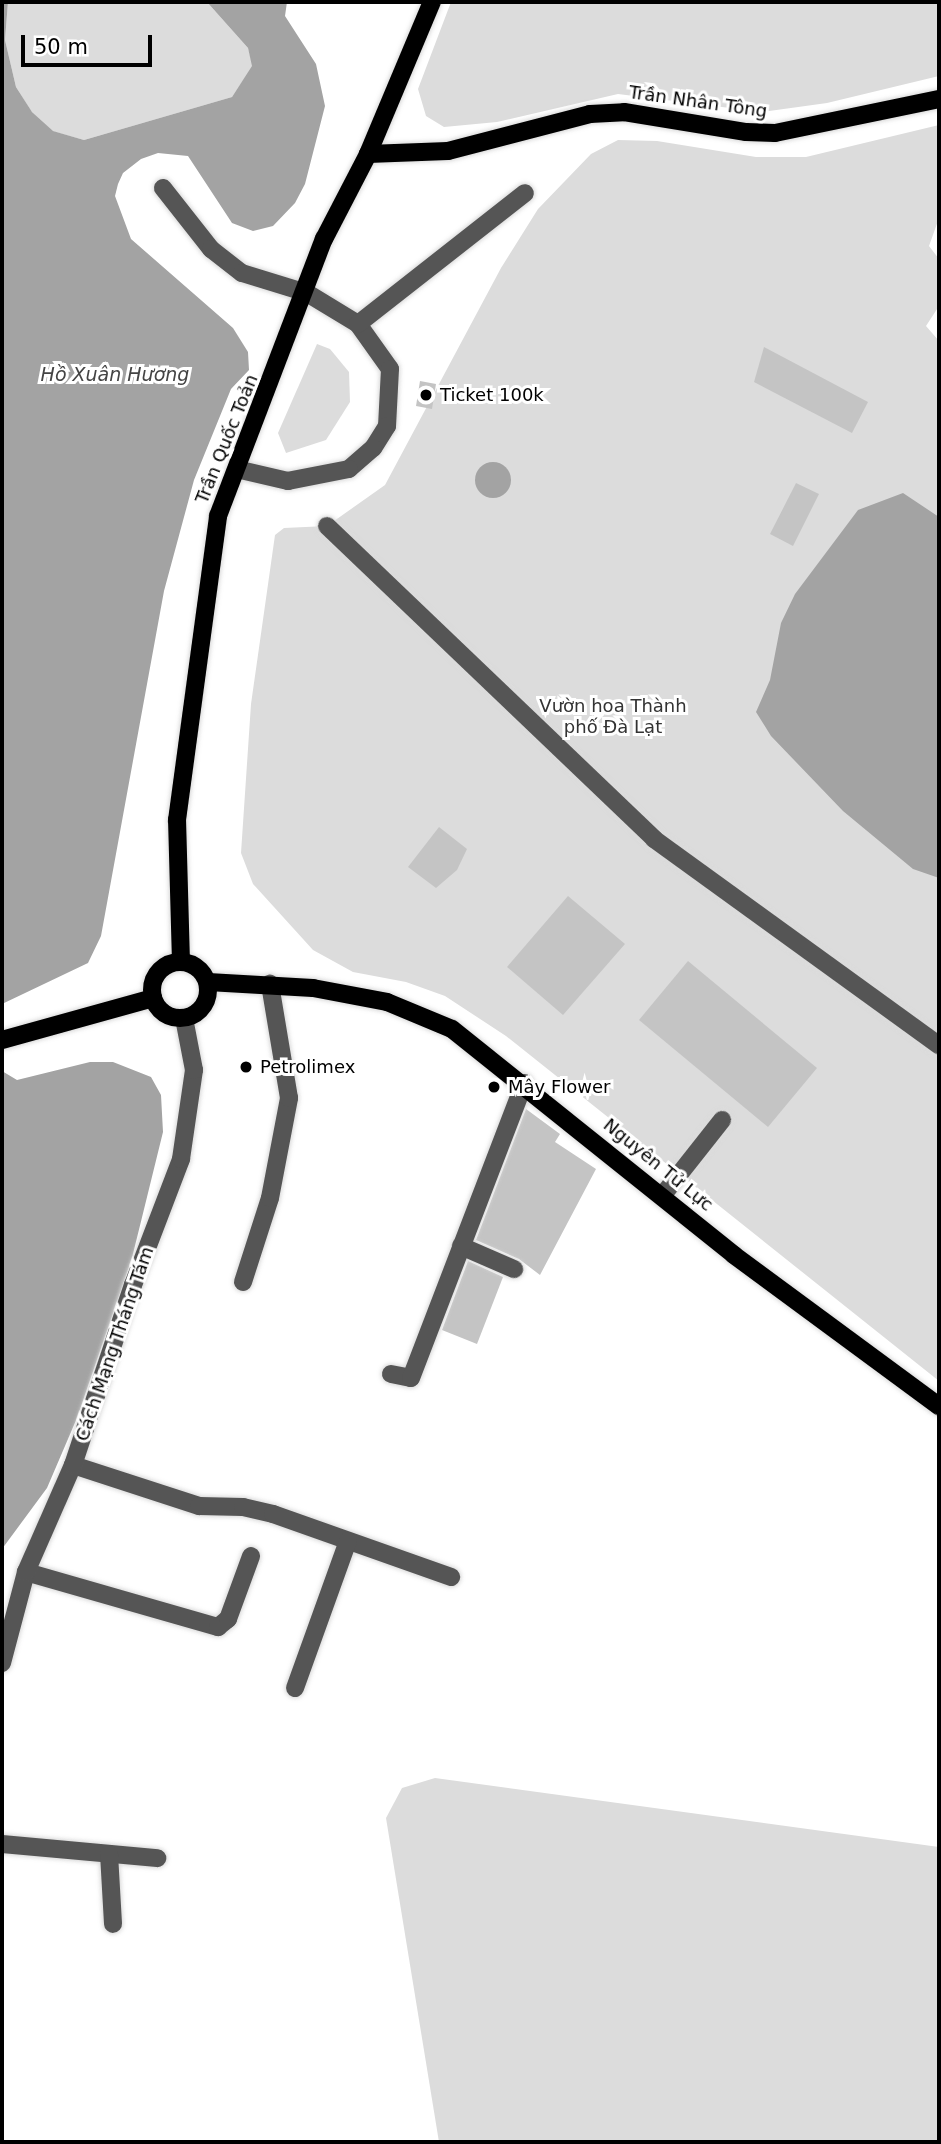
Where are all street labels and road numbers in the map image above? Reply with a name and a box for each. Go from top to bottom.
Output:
street label: Trần Nhân Tông [627,82,769,122]
street label: Trần Quốc Toản [191,371,263,507]
street label: Nguyên Tử Lực [599,1114,717,1216]
street label: Cách Mạng Tháng Tám [72,1244,158,1444]

